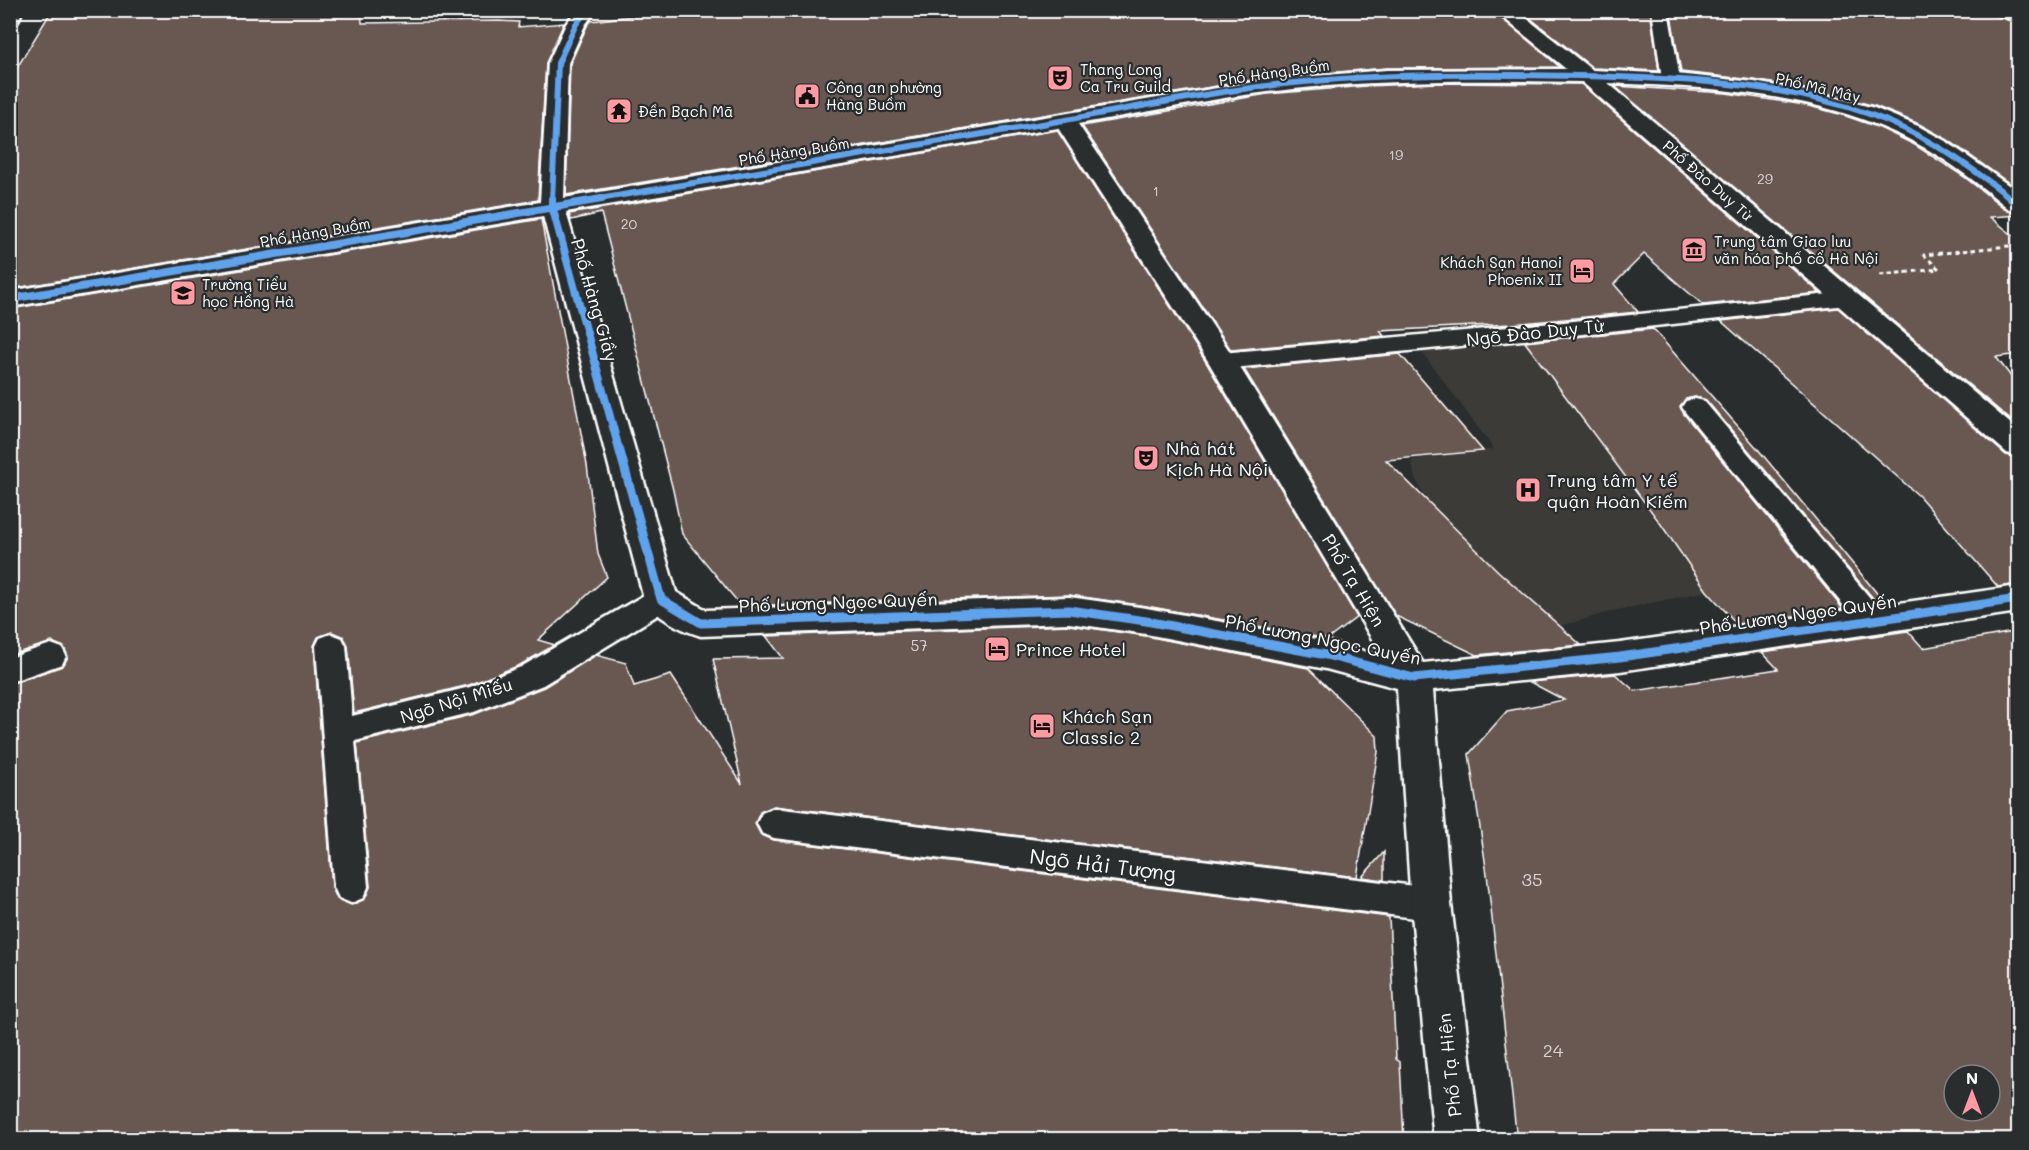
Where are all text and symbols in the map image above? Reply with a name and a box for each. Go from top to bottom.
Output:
street label: Phố Hàng Buồm [1217,54,1331,90]
place label: Thang Long Ca Tru Guild [1080,59,1171,96]
theatre icon: Thang Long Ca Tru Guild [1045,63,1075,93]
street label: Phố Mã Mây [1774,68,1863,107]
place label: Công an phường Hàng Buồm [826,77,942,114]
public building icon: Công an phường Hàng Buồm [792,81,822,111]
temple icon: Đền Bạch Mã [604,96,634,126]
place label: Đền Bạch Mã [638,101,733,121]
street label: Phố Hàng Buồm [737,132,851,170]
street label: Phố Đào Duy Từ [1659,135,1758,225]
house number: 19 [1389,145,1403,164]
house number: 29 [1757,169,1773,188]
house number: 1 [1153,181,1159,200]
street label: Phố Hàng Buồm [258,212,372,252]
house number: 20 [621,214,638,233]
place label: Trung tâm Giao lưu văn hóa phố cổ Hà Nội [1714,231,1879,268]
museum icon: Trung tâm Giao lưu văn hóa phố cổ Hà Nội [1679,235,1709,265]
street label: Phố Hàng Giầy [566,236,624,364]
place label: Khách Sạn Hanoi Phoenix II [1440,252,1562,289]
hotel icon: Khách Sạn Hanoi Phoenix II [1567,256,1597,286]
place label: Trường Tiểu học Hồng Hà [202,274,294,311]
school or university icon: Trường Tiểu học Hồng Hà [168,278,198,308]
street label: Ngõ Đào Duy Từ [1465,313,1606,351]
place label: Nhà hát Kịch Hà Nội [1166,436,1268,481]
theatre icon: Nhà hát Kịch Hà Nội [1131,443,1161,473]
place label: Trung tâm Y tế quận Hoàn Kiếm [1547,468,1688,513]
hospital icon: Trung tâm Y tế quận Hoàn Kiếm [1513,475,1543,505]
street label: Phố Tạ Hiện [1317,529,1391,631]
street label: Phố Lương Ngọc Quyến [738,587,938,617]
street label: Phố Lương Ngọc Quyến [1698,588,1898,640]
street label: Phố Lương Ngọc Quyến [1223,608,1423,670]
hotel icon: Prince Hotel [982,634,1012,664]
house number: 57 [910,635,928,655]
place label: Prince Hotel [1016,637,1126,661]
street label: Ngõ Nội Miếu [397,672,515,728]
place label: Khách Sạn Classic 2 [1062,704,1152,749]
hotel icon: Khách Sạn Classic 2 [1027,711,1057,741]
street label: Ngõ Hải Tượng [1028,842,1178,886]
house number: 35 [1521,867,1543,891]
street label: Phố Tạ Hiện [1432,1012,1466,1118]
house number: 24 [1543,1038,1564,1062]
north arrow [1942,1063,2002,1123]
text: N [1966,1067,1978,1088]

